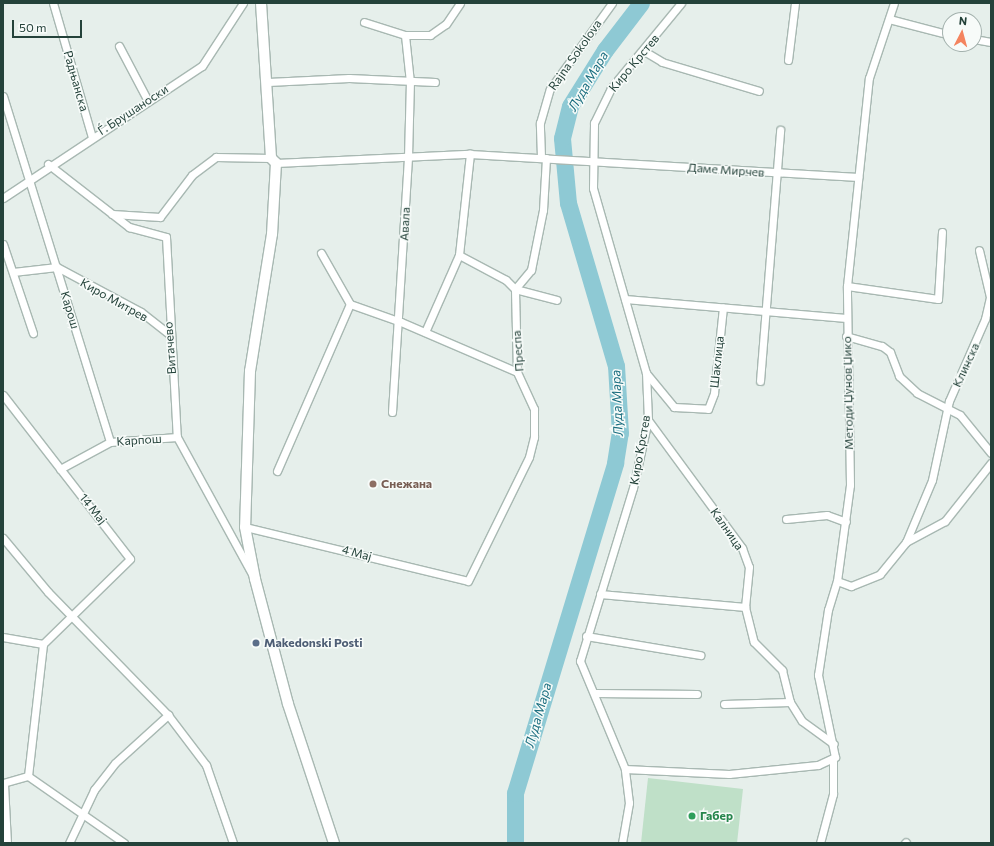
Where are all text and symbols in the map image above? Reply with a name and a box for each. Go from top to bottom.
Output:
scale bar [14,12,84,38]
north arrow [942,12,982,52]
text: N [958,14,968,27]
street label: Rajna Sokolova [545,17,605,93]
text: 50 m [19,20,47,34]
street label: Киро Крстев [606,31,662,95]
water label: Луда Мара [565,48,611,114]
street label: Радњанска [60,49,92,113]
street label: Ѓ. Брушаноски [95,82,171,138]
street label: Даме Мирчев [687,160,765,180]
street label: Авала [397,207,413,241]
street label: Киро Митрев [78,275,150,325]
street label: Карош [57,290,83,330]
street label: Витачево [161,321,179,375]
street label: Преспа [509,330,527,372]
street label: Шаклица [707,335,727,389]
street label: Методи Џунов Џико [840,336,856,450]
street label: Клинска [949,341,983,389]
water label: Луда Мара [608,370,626,436]
street label: Киро Крстев [627,414,653,486]
street label: Карпош [116,431,162,449]
place label: Снежана [381,477,432,491]
marker: Снежана [368,479,378,489]
street label: 14 Мај [76,491,110,527]
street label: Калница [707,505,747,553]
street label: 4 Мај [341,542,373,564]
place label: Makedonski Posti [264,636,363,650]
marker: Makedonski Posti [251,638,261,648]
water label: Луда Мара [521,681,555,749]
place label: Габер [700,809,733,823]
marker: Габер [687,811,697,821]

